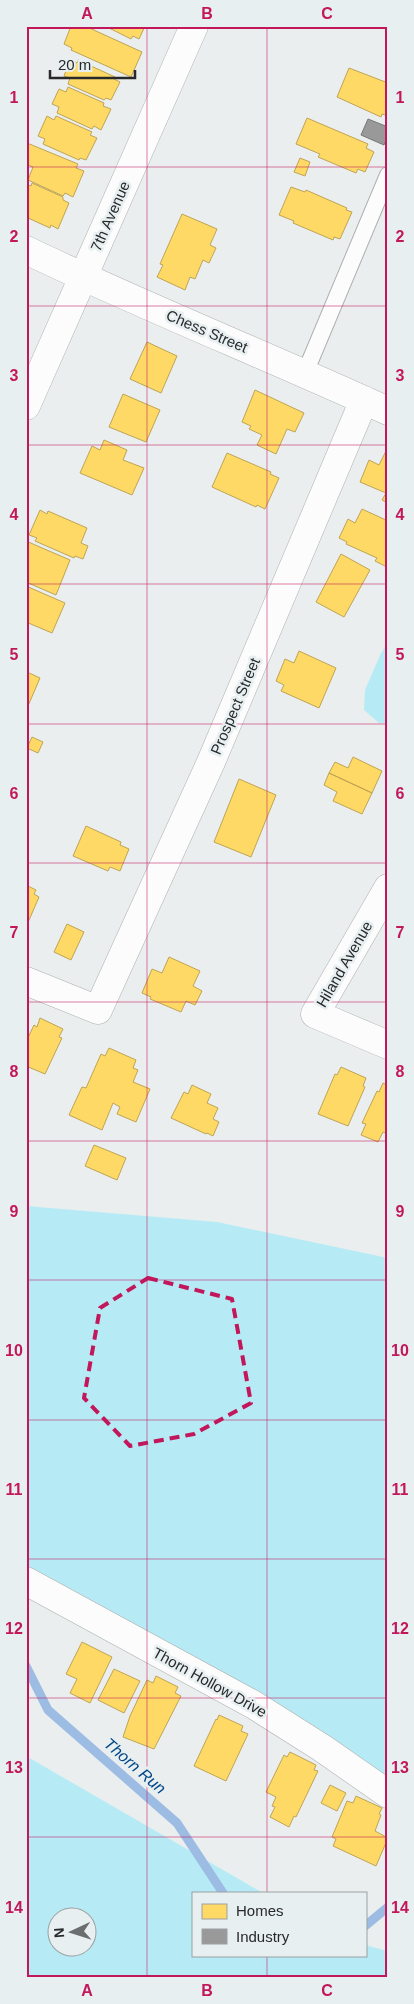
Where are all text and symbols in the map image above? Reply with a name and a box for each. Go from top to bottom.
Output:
text: A [81,5,93,22]
text: B [201,5,213,22]
text: C [321,5,333,22]
scale bar [50,48,135,80]
text: 20 m [58,56,91,73]
text: 1 [10,89,19,106]
text: 1 [396,89,405,106]
street label: 7th Avenue [87,178,133,254]
text: 2 [10,228,19,245]
text: 2 [396,228,405,245]
street label: Chess Street [164,306,251,356]
text: 3 [10,367,19,384]
text: 3 [396,367,405,384]
text: 4 [10,506,19,523]
text: 4 [396,506,405,523]
text: 5 [10,646,19,663]
text: 5 [396,646,405,663]
street label: Prospect Street [207,654,263,757]
text: 6 [10,785,19,802]
text: 6 [396,785,405,802]
street label: Hiland Avenue [313,918,375,1010]
text: 7 [10,924,19,941]
text: 7 [396,924,405,941]
text: 8 [10,1063,19,1080]
text: 8 [396,1063,405,1080]
text: 9 [10,1203,19,1220]
text: 9 [396,1203,405,1220]
text: 10 [5,1342,23,1359]
text: 10 [391,1342,409,1359]
text: 11 [6,1481,23,1498]
text: 11 [392,1481,409,1498]
text: 12 [5,1620,23,1637]
text: 12 [391,1620,409,1637]
street label: Thorn Hollow Drive [150,1644,270,1720]
water label: Thorn Run [101,1735,169,1797]
text: 13 [5,1759,23,1776]
text: 13 [391,1759,409,1776]
legend [192,1892,366,1956]
text: 14 [5,1899,23,1916]
text: 14 [391,1899,409,1916]
text: Homes [236,1902,284,1919]
north arrow [48,1906,98,1956]
text: N [51,1927,67,1939]
text: Industry [236,1928,290,1945]
text: A [81,1982,93,1999]
text: B [201,1982,213,1999]
text: C [321,1982,333,1999]

